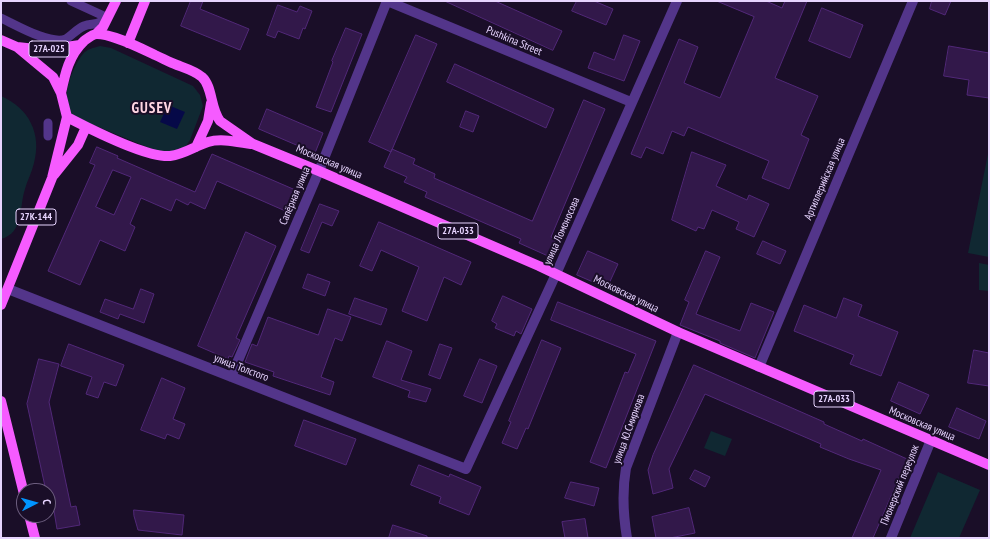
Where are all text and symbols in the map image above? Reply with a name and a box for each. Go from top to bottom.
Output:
street label: Pushkina Street [484,23,544,59]
road number: 27А-025 [29,41,69,57]
district label: GUSEV [132,100,172,118]
street label: Артиллерийская улица [802,136,848,222]
street label: Московская улица [294,142,364,182]
street label: Сапёрная улица [277,165,313,227]
street label: улица Ломоносова [541,195,583,267]
road number: 27К-144 [16,209,56,225]
road number: 27А-033 [438,223,478,239]
street label: Московская улица [591,273,661,315]
street label: улица Толстого [212,351,270,385]
road number: 27А-033 [814,391,854,407]
street label: улица Ю.Смирнова [610,392,648,466]
street label: Московская улица [887,404,957,444]
street label: Пионерский переулок [878,443,922,527]
north arrow [16,483,56,523]
text: С [40,499,54,505]

